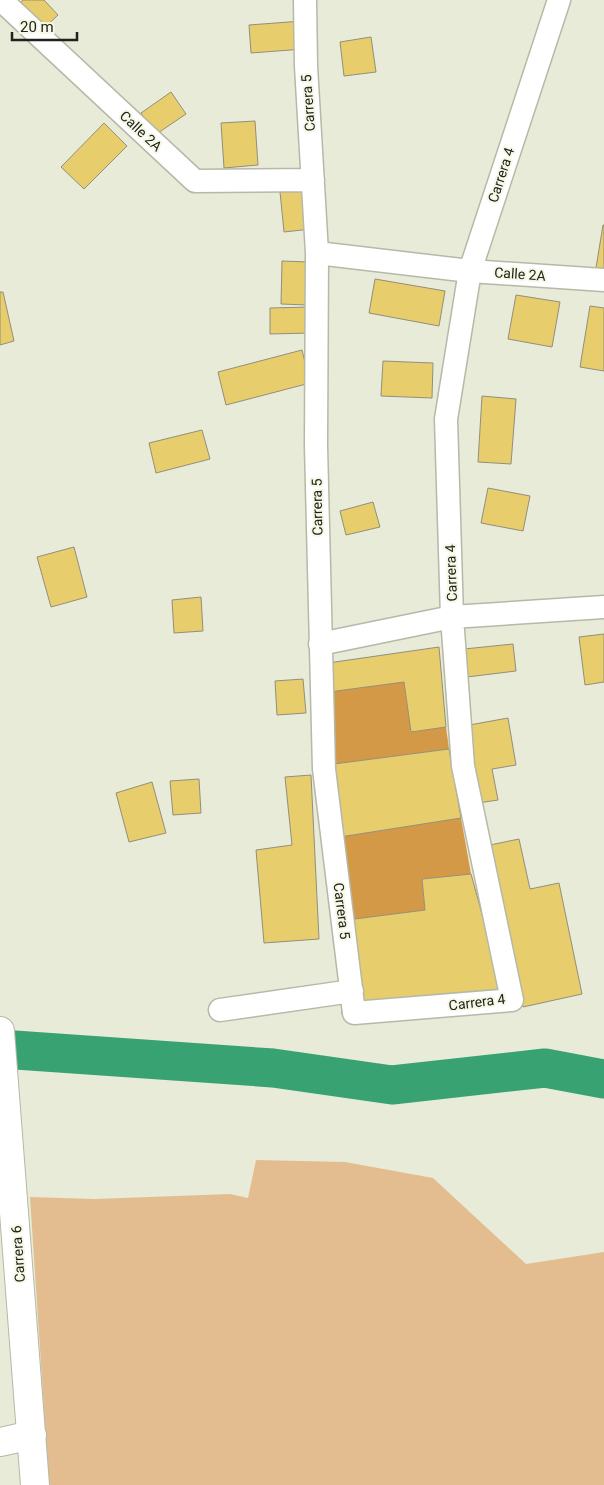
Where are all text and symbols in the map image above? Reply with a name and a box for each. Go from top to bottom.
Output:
scale bar [12,10,78,42]
text: 20 m [20,18,54,36]
street label: Carrera 5 [298,74,318,132]
street label: Calle 2A [117,108,165,154]
street label: Carrera 4 [485,145,517,205]
street label: Calle 2A [494,264,546,284]
street label: Carrera 5 [309,478,325,536]
street label: Carrera 4 [442,544,460,602]
street label: Carrera 5 [331,882,353,940]
street label: Carrera 4 [448,991,506,1013]
street label: Carrera 6 [8,1225,28,1283]

